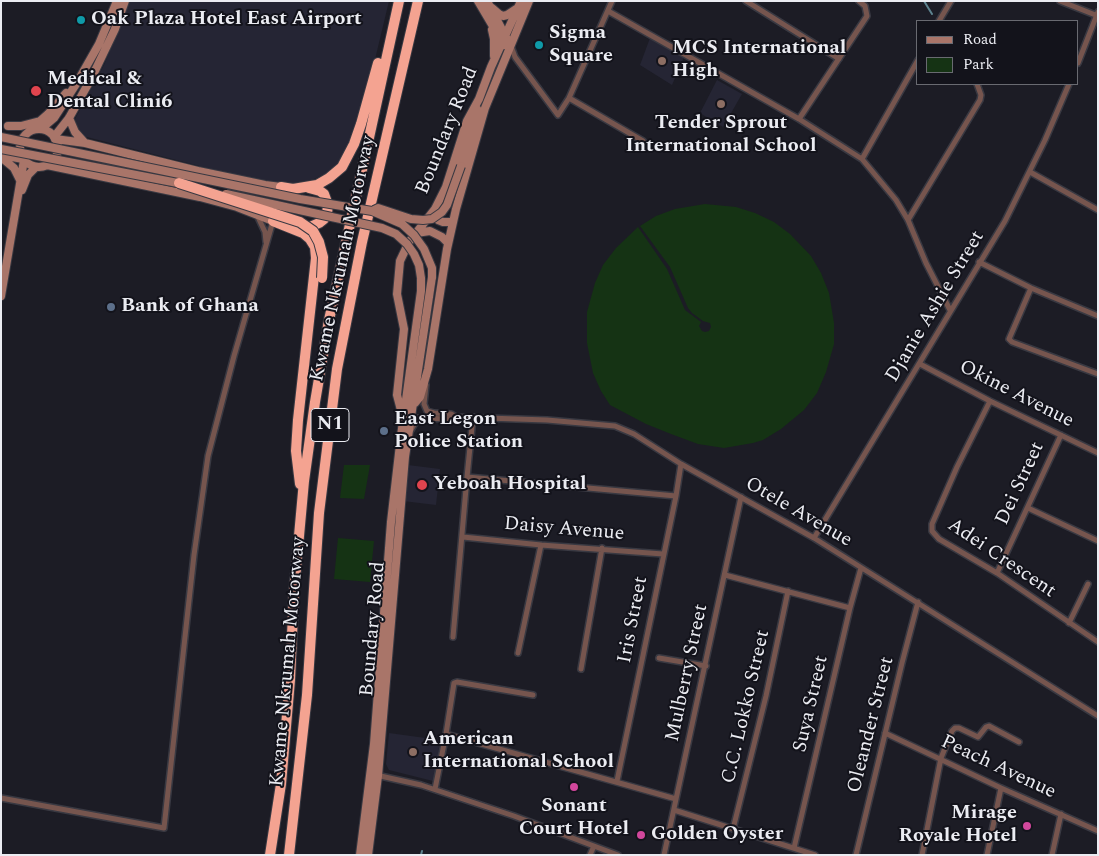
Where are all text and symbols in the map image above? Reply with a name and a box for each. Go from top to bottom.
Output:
place label: Oak Plaza Hotel East Airport [91,8,362,32]
marker: Oak Plaza Hotel East Airport [75,14,87,26]
legend [916,20,1079,85]
place label: Sigma Square [549,22,613,69]
text: Road [963,28,997,51]
place label: MCS International High [672,37,846,84]
marker: Sigma Square [533,39,545,51]
text: Park [963,53,994,76]
marker: MCS International High [656,55,668,67]
street label: Boundary Road [411,64,485,198]
place label: Medical & Dental Clini6 [47,68,173,115]
marker: Medical & Dental Clini6 [29,84,43,98]
marker: Tender Sprout International School [715,98,727,110]
place label: Tender Sprout International School [626,112,816,159]
street label: Kwame Nkrumah Motorway [306,134,382,384]
street label: Djanie Ashie Street [881,227,991,387]
place label: Bank of Ghana [121,295,259,319]
marker: Bank of Ghana [105,301,117,313]
street label: Okine Avenue [955,356,1077,434]
road number: N1 [311,408,349,442]
place label: East Legon Police Station [394,408,523,455]
marker: East Legon Police Station [378,425,390,437]
street label: Dei Street [991,439,1051,529]
place label: Yeboah Hospital [433,473,586,497]
street label: Otele Avenue [740,473,856,553]
marker: Yeboah Hospital [415,478,429,492]
street label: Daisy Avenue [503,513,625,547]
street label: Adei Crescent [942,514,1060,604]
street label: Kwame Nkrumah Motorway [266,536,312,788]
street label: Boundary Road [356,560,392,698]
street label: Iris Street [614,574,654,666]
street label: Mulberry Street [662,602,714,744]
street label: C.C. Lokko Street [718,628,776,786]
street label: Suya Street [789,653,835,755]
street label: Oleander Street [843,654,901,796]
place label: American International School [423,728,614,775]
street label: Peach Avenue [937,731,1059,805]
marker: American International School [407,746,419,758]
marker: Sonant Court Hotel [568,781,580,793]
place label: Sonant Court Hotel [519,795,629,842]
place label: Mirage Royale Hotel [899,802,1017,849]
marker: Mirage Royale Hotel [1021,820,1033,832]
place label: Golden Oyster [651,823,783,847]
marker: Golden Oyster [635,829,647,841]

